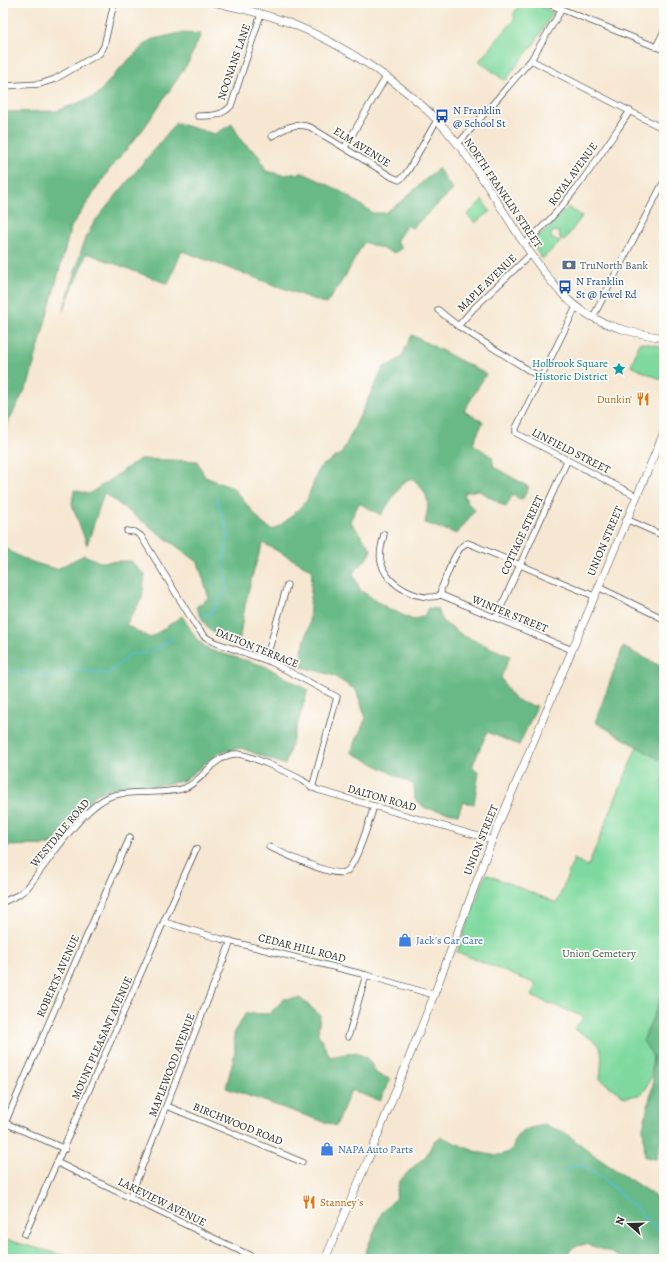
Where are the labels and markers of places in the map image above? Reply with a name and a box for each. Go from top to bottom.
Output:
place label: N Franklin @ School St [453,103,506,131]
bus stop icon: N Franklin @ School St [434,108,450,124]
bank icon: TruNorth Bank [561,257,577,273]
place label: TruNorth Bank [580,258,649,273]
place label: N Franklin St @ Jewel Rd [576,274,637,302]
bus stop icon: N Franklin St @ Jewel Rd [557,279,573,295]
place label: Holbrook Square Historic District [532,356,608,384]
place icon: Holbrook Square Historic District [611,361,627,377]
restaurant icon: Dunkin' [635,391,651,407]
place label: Dunkin' [597,392,632,407]
shop icon: Jack's Car Care [397,932,413,948]
place label: Jack's Car Care [416,933,483,948]
shop icon: NAPA Auto Parts [319,1141,335,1157]
place label: NAPA Auto Parts [338,1142,413,1157]
restaurant icon: Stanney's [301,1194,317,1210]
place label: Stanney's [320,1195,364,1210]

